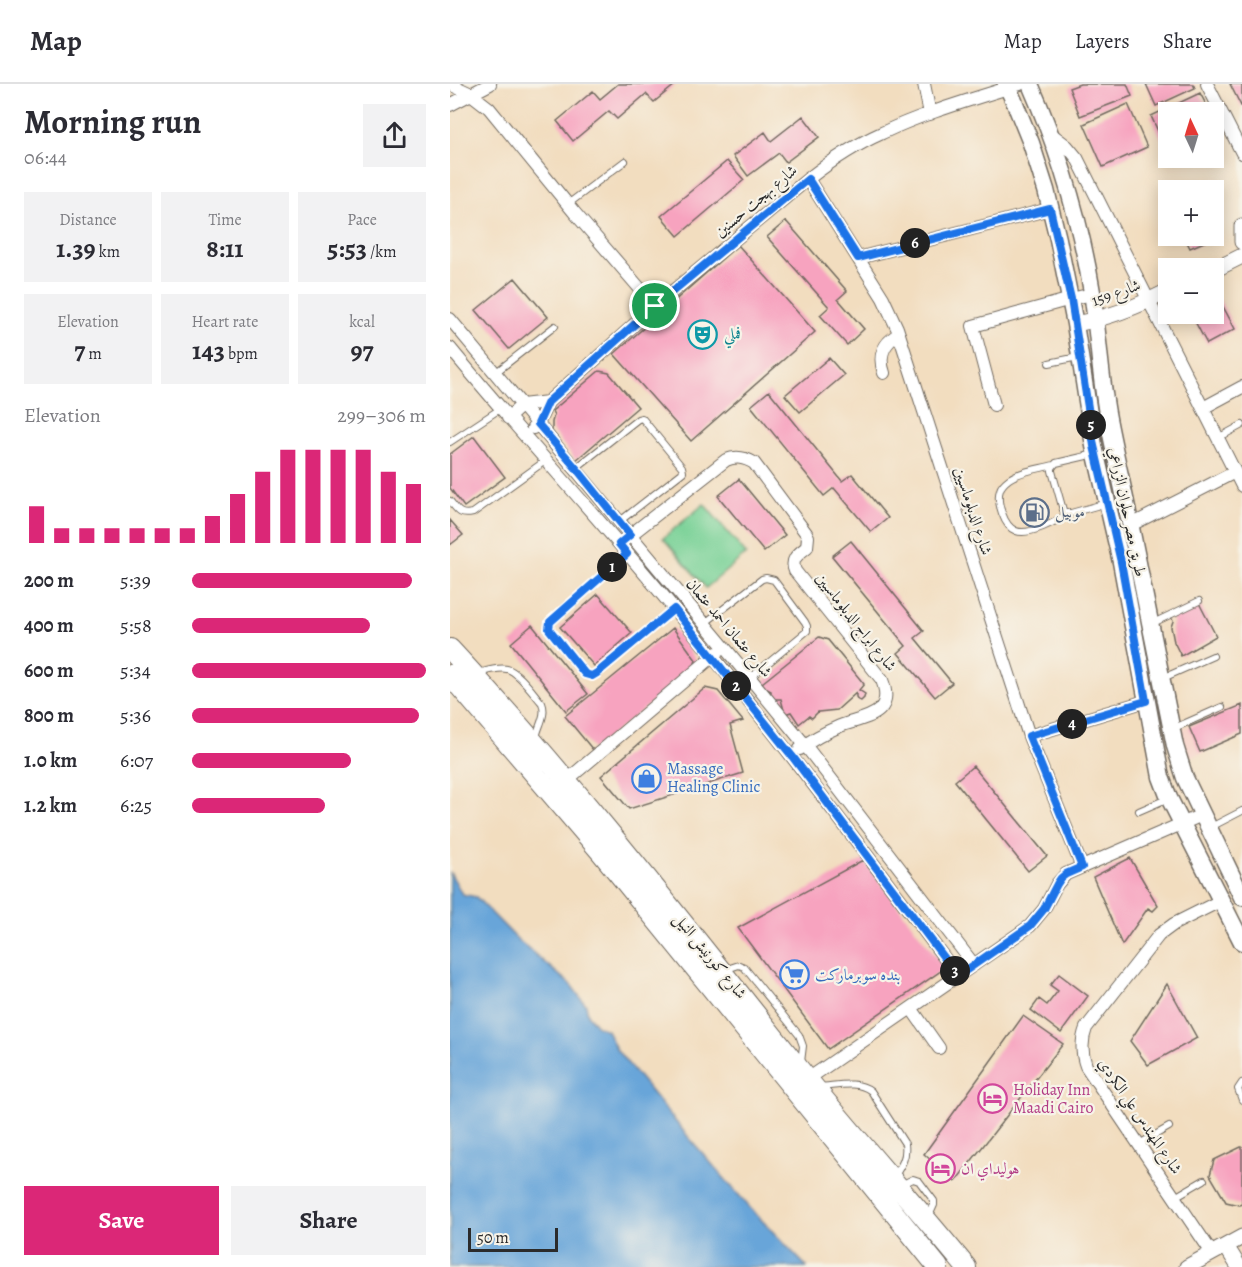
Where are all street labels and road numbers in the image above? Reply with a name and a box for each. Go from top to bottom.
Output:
street label: شارع بهجت حسنين [710,160,803,244]
street label: شارع 159 [1088,274,1144,314]
street label: طريق مصر حلوان الزراعي [1102,445,1151,579]
street label: شارع الدبلوماسيين [946,464,998,559]
street label: شارع ابراج الدبلوماسيين [808,568,902,678]
street label: شارع عثمان احمد عثمان [679,574,777,684]
street label: شارع كورنيش النيل [667,908,752,1005]
street label: شارع المهندس علي الكردي [1090,1053,1187,1181]

